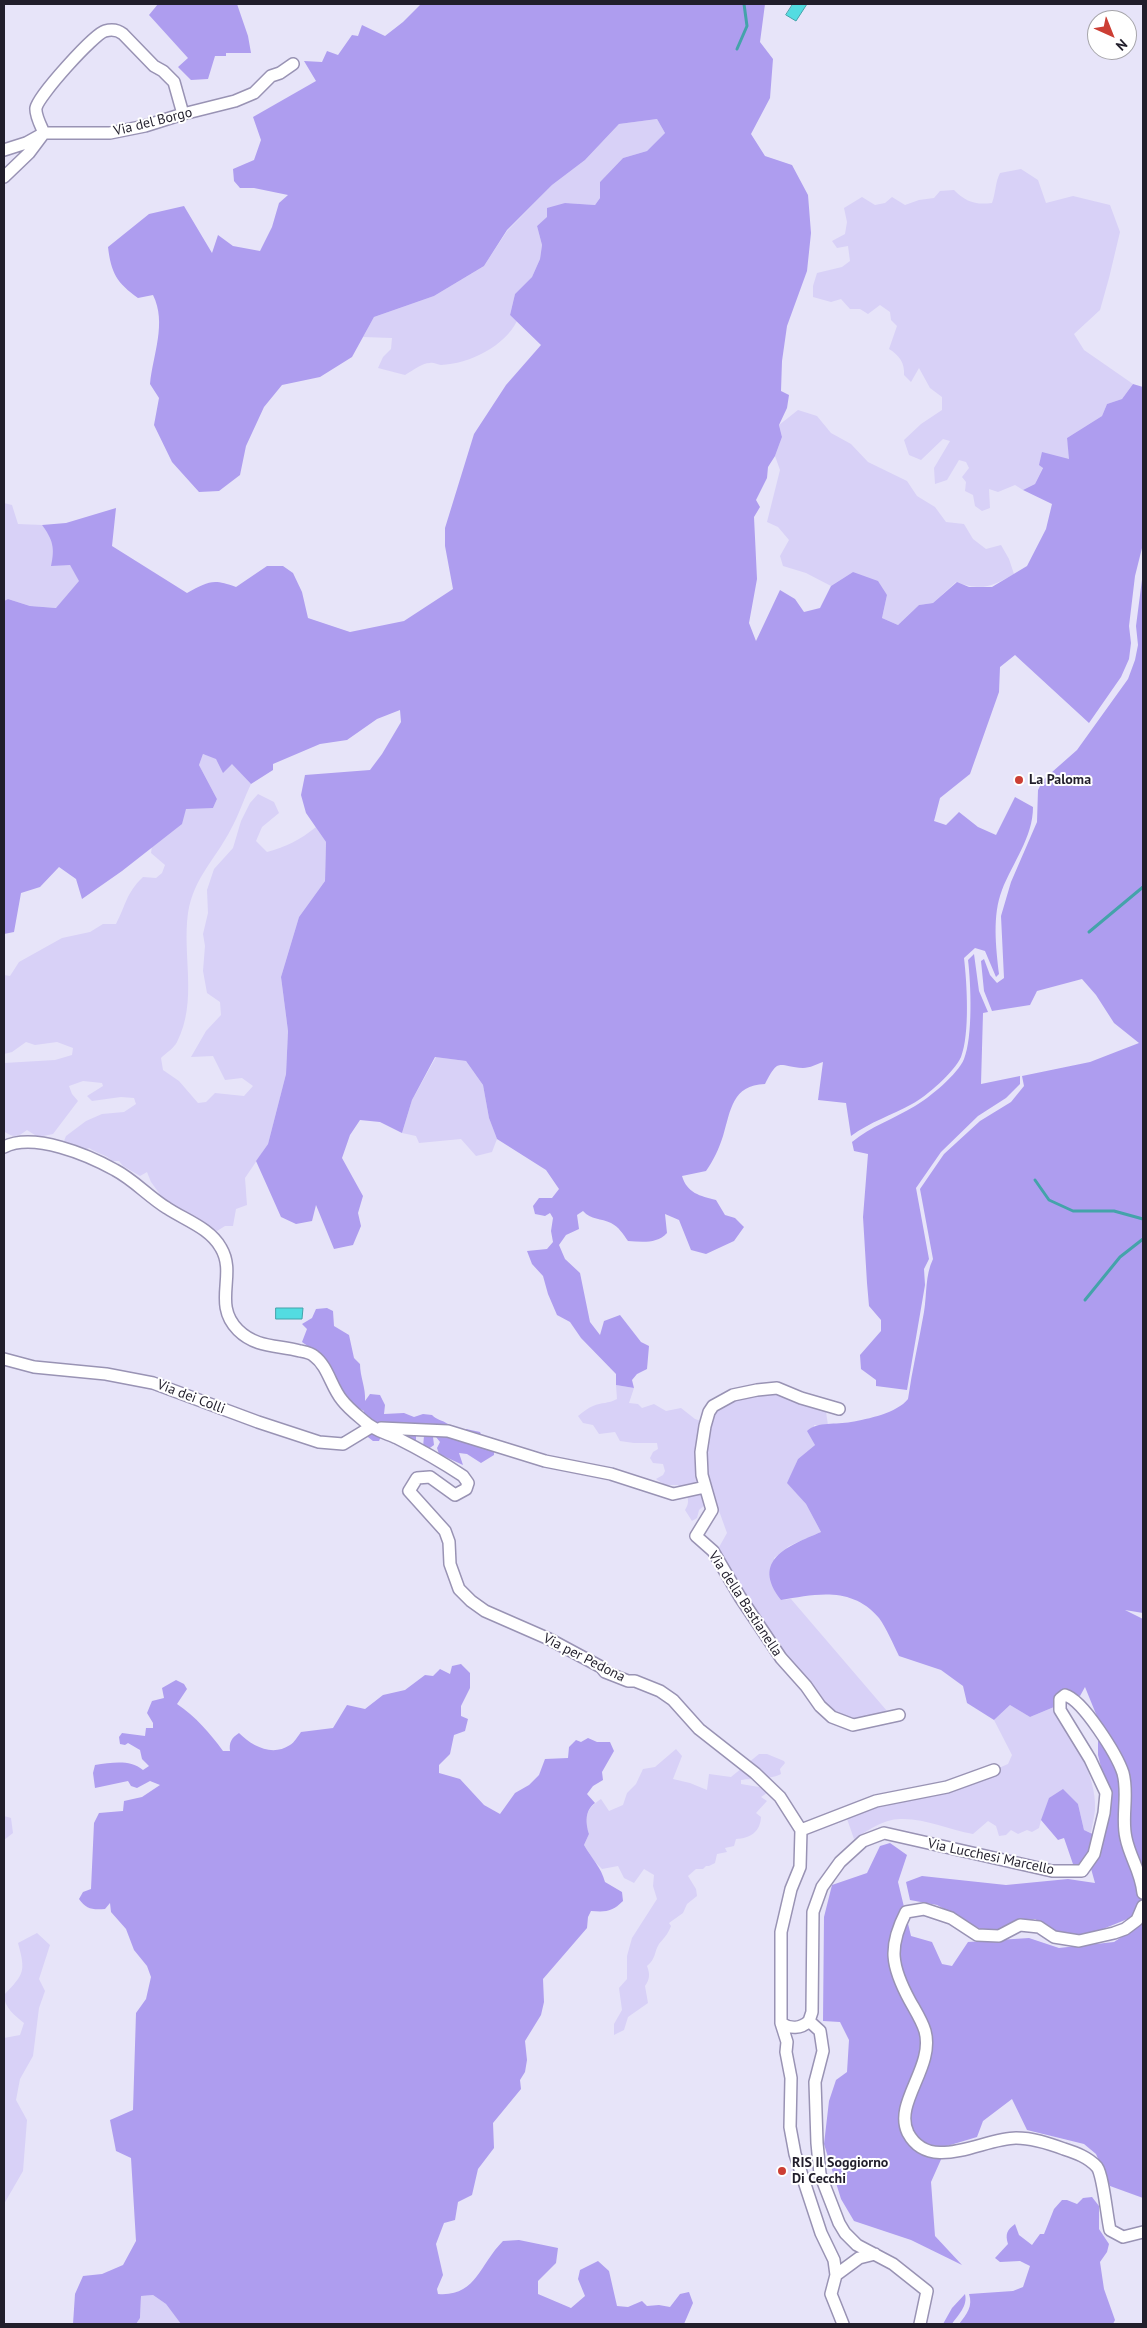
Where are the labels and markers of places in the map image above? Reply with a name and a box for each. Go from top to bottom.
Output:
place label: La Paloma [1029,772,1091,788]
marker: La Paloma [1013,774,1025,786]
place label: RIS Il Soggiorno Di Cecchi [792,2155,888,2188]
marker: RIS Il Soggiorno Di Cecchi [776,2165,788,2177]

